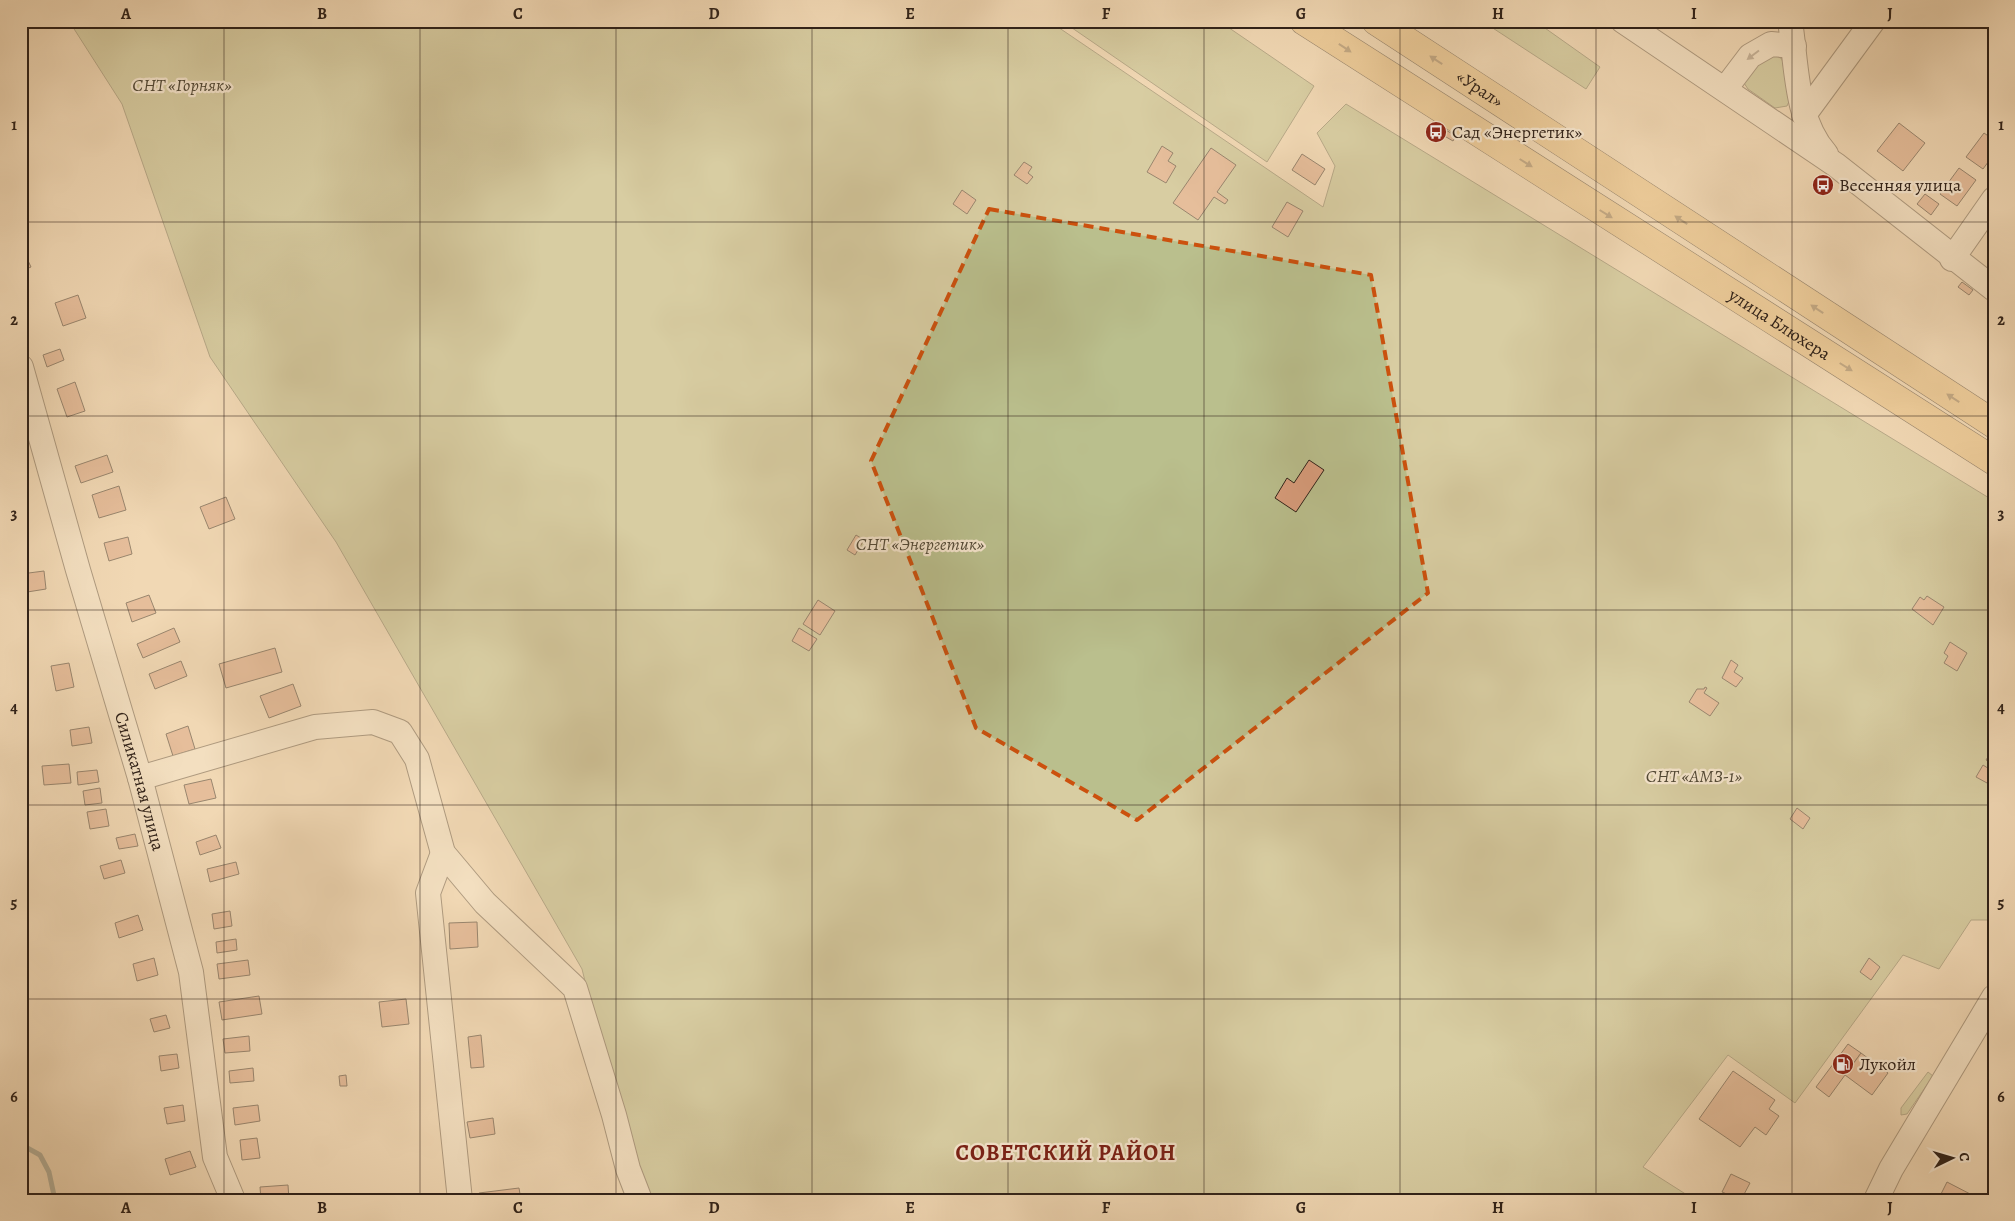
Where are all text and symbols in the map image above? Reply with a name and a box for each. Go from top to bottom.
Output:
text: A [120,3,132,25]
text: B [317,3,327,25]
text: C [513,3,523,25]
text: D [708,3,720,25]
text: E [905,3,915,25]
text: F [1102,3,1111,25]
text: G [1296,3,1306,25]
text: H [1492,3,1504,25]
text: I [1691,3,1697,25]
text: J [1887,3,1893,25]
one-way arrow [1338,44,1351,53]
one-way arrow [1746,50,1760,60]
one-way arrow [1430,56,1443,65]
street label: «Урал» [1452,65,1508,113]
park label: СНТ «Горняк» [132,73,232,97]
text: 1 [11,114,17,136]
text: 1 [1998,114,2004,136]
bus stop icon: Сад «Энергетик» [1424,120,1448,144]
place label: Сад «Энергетик» [1452,120,1583,144]
one-way arrow [1519,159,1532,168]
bus stop icon: Весенняя улица [1811,173,1835,197]
place label: Весенняя улица [1839,173,1962,197]
one-way arrow [1599,210,1612,219]
one-way arrow [1674,215,1687,225]
street label: улица Блюхера [1723,282,1836,366]
one-way arrow [1810,304,1824,313]
text: 2 [10,309,18,331]
text: 2 [1997,309,2005,331]
one-way arrow [1840,362,1853,372]
one-way arrow [1946,393,1960,402]
text: 3 [11,503,18,525]
text: 3 [1998,503,2005,525]
park label: СНТ «Энергетик» [856,532,985,556]
text: 4 [10,697,18,719]
text: 4 [1997,697,2005,719]
street label: Силикатная улица [109,709,171,854]
park label: СНТ «АМЗ-1» [1646,764,1743,788]
text: 5 [11,892,18,914]
text: 5 [1998,892,2005,914]
fuel station icon: Лукойл [1831,1052,1855,1076]
place label: Лукойл [1859,1052,1916,1076]
text: 6 [10,1086,18,1108]
text: 6 [1997,1086,2005,1108]
north arrow [1928,1134,1978,1184]
district label: СОВЕТСКИЙ РАЙОН [956,1138,1177,1168]
text: С [1955,1152,1974,1162]
text: A [120,1197,132,1219]
text: B [317,1197,327,1219]
text: C [513,1197,523,1219]
text: D [708,1197,720,1219]
text: E [905,1197,915,1219]
text: F [1102,1197,1111,1219]
text: G [1296,1197,1306,1219]
text: H [1492,1197,1504,1219]
text: I [1691,1197,1697,1219]
text: J [1887,1197,1893,1219]

